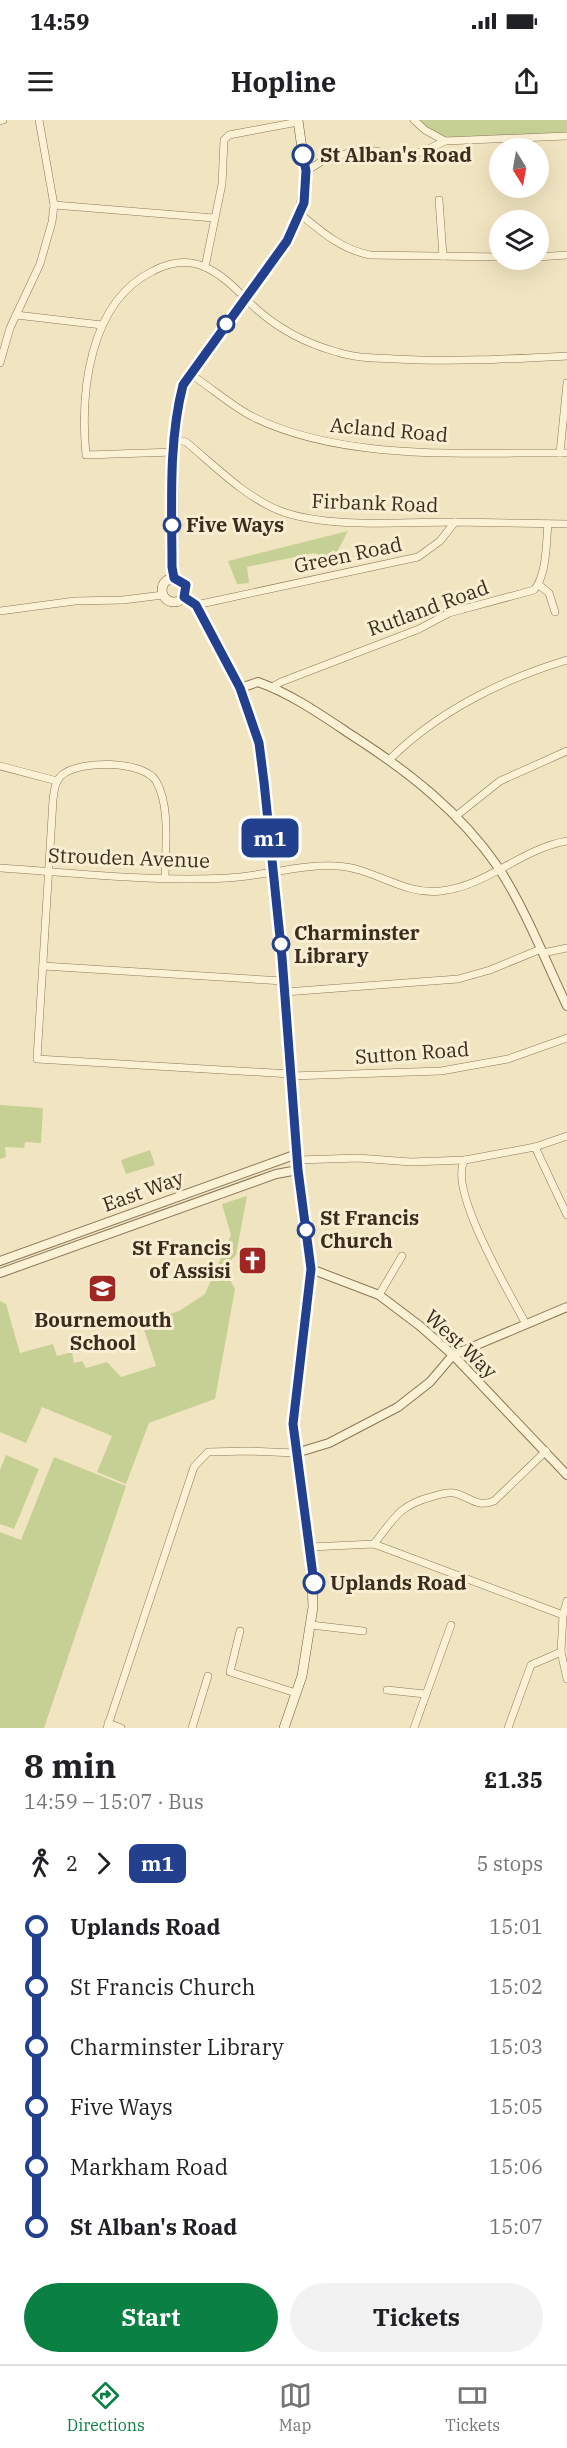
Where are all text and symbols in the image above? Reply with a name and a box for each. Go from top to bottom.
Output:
text: 14:59 [30,7,89,36]
text: Hopline [231,64,336,99]
icon: menu [24,65,57,98]
icon: share [510,65,543,98]
north arrow [489,138,549,198]
map controls [489,138,549,270]
place label: St Alban's Road [320,141,472,168]
marker: St Alban's Road [292,144,314,166]
button: layers [489,210,549,270]
unlabelled marker [217,315,235,333]
street label: Acland Road [329,411,449,448]
street label: Firbank Road [311,487,439,518]
place label: Five Ways [186,511,284,538]
marker: Five Ways [163,516,181,534]
street label: Green Road [291,530,404,579]
street label: Rutland Road [364,573,492,642]
line badge: m1 [243,818,297,858]
text: m1 [254,824,287,852]
street label: Strouden Avenue [48,841,210,874]
place label: Charminster Library [294,919,420,969]
marker: Charminster Library [272,935,290,953]
street label: Sutton Road [354,1035,470,1070]
street label: East Way [98,1163,188,1218]
place label: St Francis Church [320,1204,419,1254]
marker: St Francis Church [297,1221,315,1239]
place label: St Francis of Assisi [132,1234,231,1284]
church icon: St Francis of Assisi [236,1244,268,1276]
school or university icon: Bournemouth School [87,1273,119,1305]
street label: West Way [419,1303,504,1384]
place label: Bournemouth School [34,1306,172,1356]
place label: Uplands Road [330,1569,467,1596]
marker: Uplands Road [303,1572,325,1594]
text: 8 min [24,1744,116,1787]
text: £1.35 [484,1765,543,1794]
text: 14:59 – 15:07 · Bus [24,1788,204,1815]
icon: walk [24,1847,57,1880]
icon: forward [87,1847,120,1880]
text: m1 [141,1849,174,1877]
text: 2 [66,1850,78,1877]
text: 5 stops [476,1850,543,1877]
text: Uplands Road [70,1912,220,1941]
text: 15:01 [489,1913,543,1940]
text: St Francis Church [70,1972,255,2001]
text: 15:02 [489,1973,543,2000]
text: Charminster Library [70,2032,284,2061]
text: 15:03 [489,2033,543,2060]
text: Five Ways [70,2092,173,2121]
text: 15:05 [489,2093,543,2120]
text: Markham Road [70,2152,228,2181]
text: 15:06 [489,2153,543,2180]
text: St Alban's Road [70,2212,237,2241]
text: 15:07 [489,2213,543,2240]
button: Start [24,2283,278,2352]
button: Tickets [290,2283,543,2352]
tab: Directions [67,2379,145,2435]
tab: Map [279,2379,312,2435]
tab: Tickets [445,2379,500,2435]

